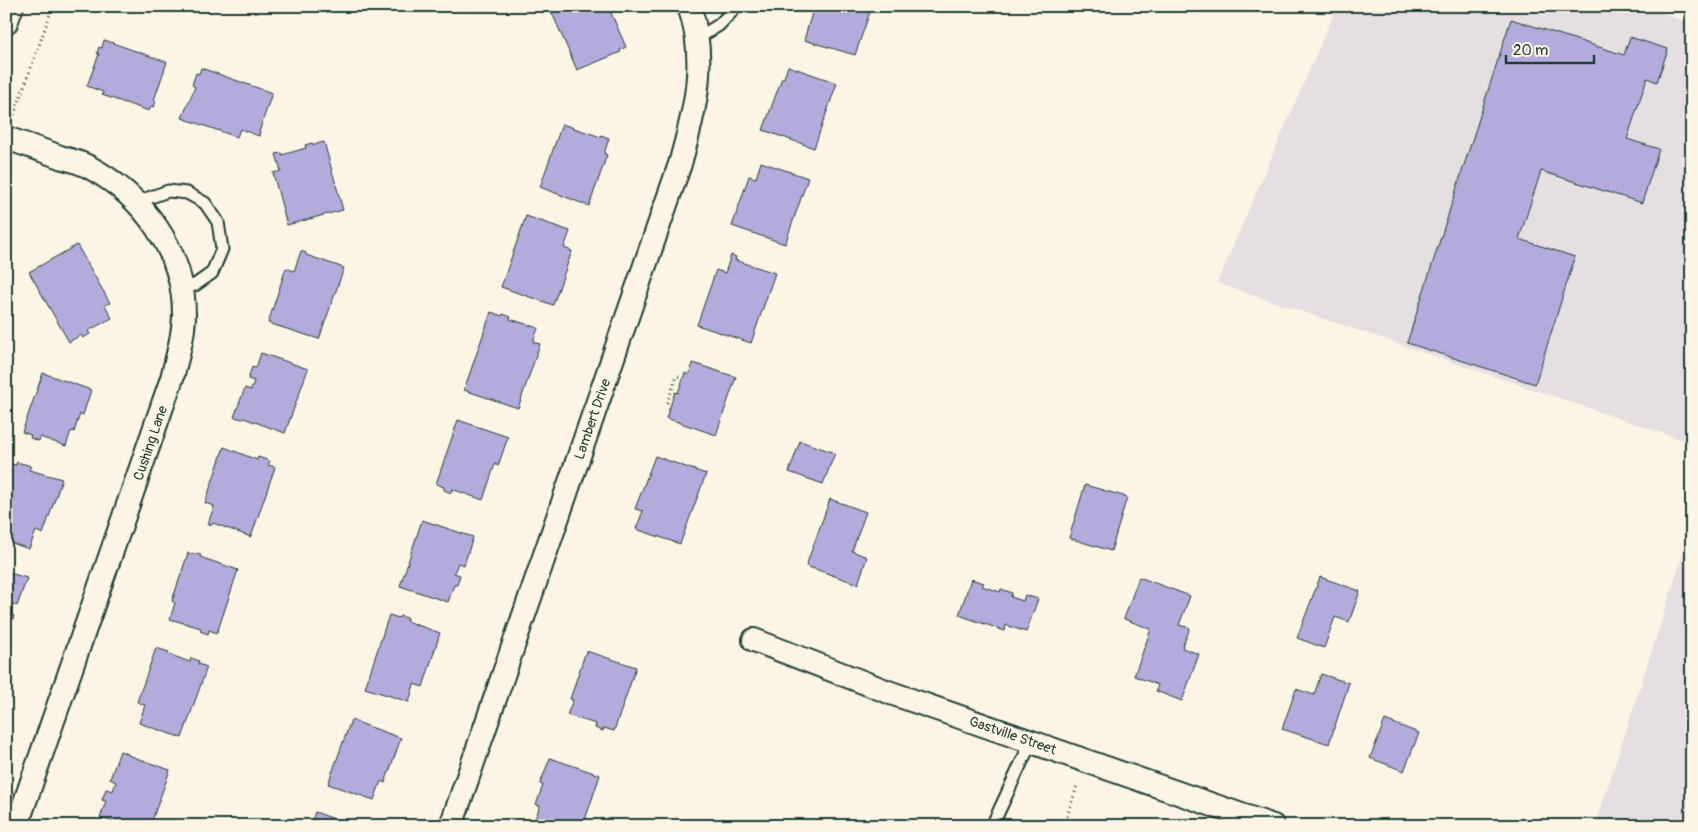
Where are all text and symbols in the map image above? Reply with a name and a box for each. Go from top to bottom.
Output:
scale bar [1506,32,1593,64]
text: 20 m [1513,41,1548,60]
street label: Lambert Drive [571,377,614,462]
street label: Cushing Lane [130,404,171,483]
street label: Gastville Street [967,713,1059,758]

